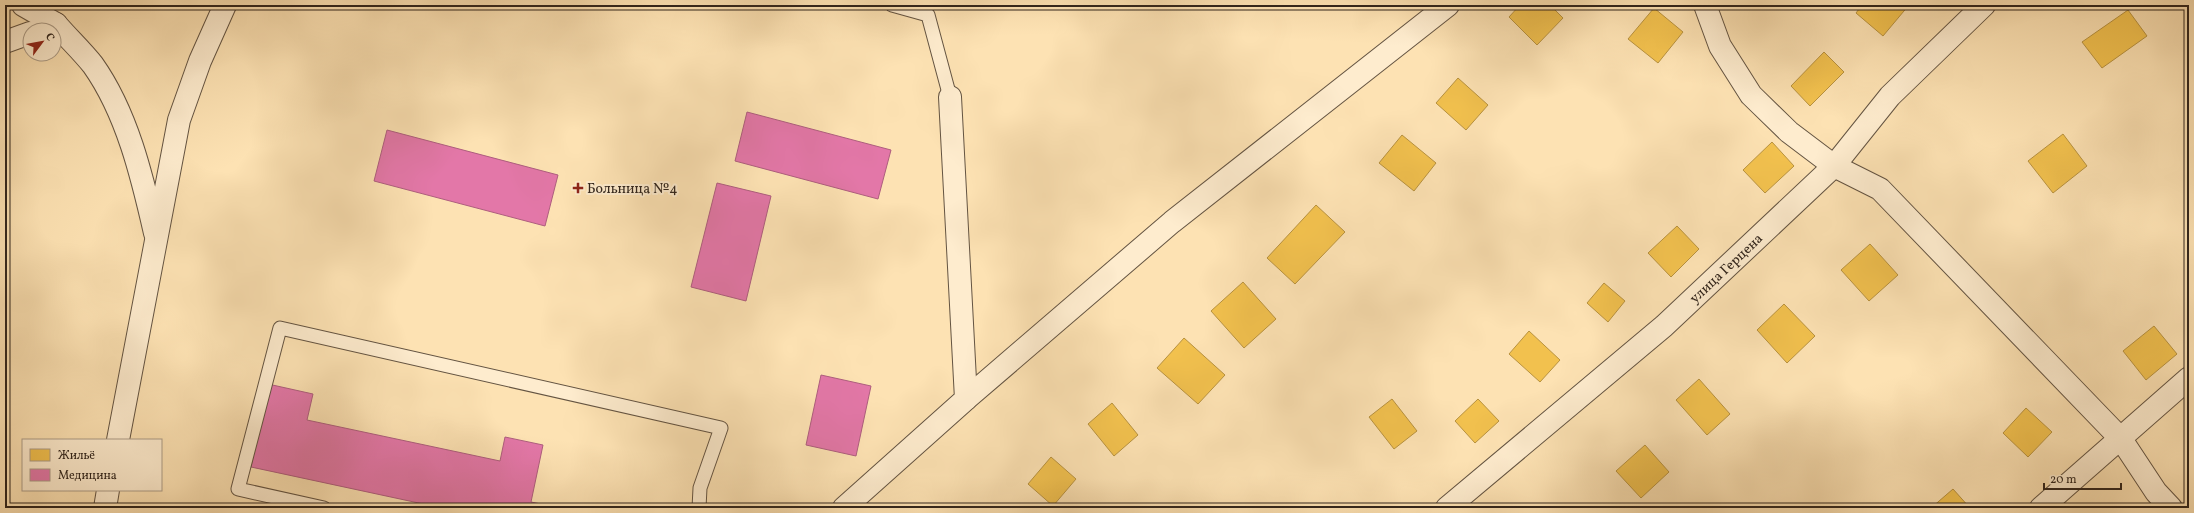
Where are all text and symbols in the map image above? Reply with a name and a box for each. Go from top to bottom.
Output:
north arrow [22,22,62,62]
text: С [41,31,57,44]
place label: Больница №4 [587,180,678,199]
marker: Больница №4 [572,182,584,194]
street label: улица Герцена [1686,230,1768,308]
legend [22,439,162,491]
text: Жильё [58,448,95,464]
scale bar [2044,465,2121,491]
text: Медицина [58,468,117,484]
text: 20 m [2050,472,2077,488]

